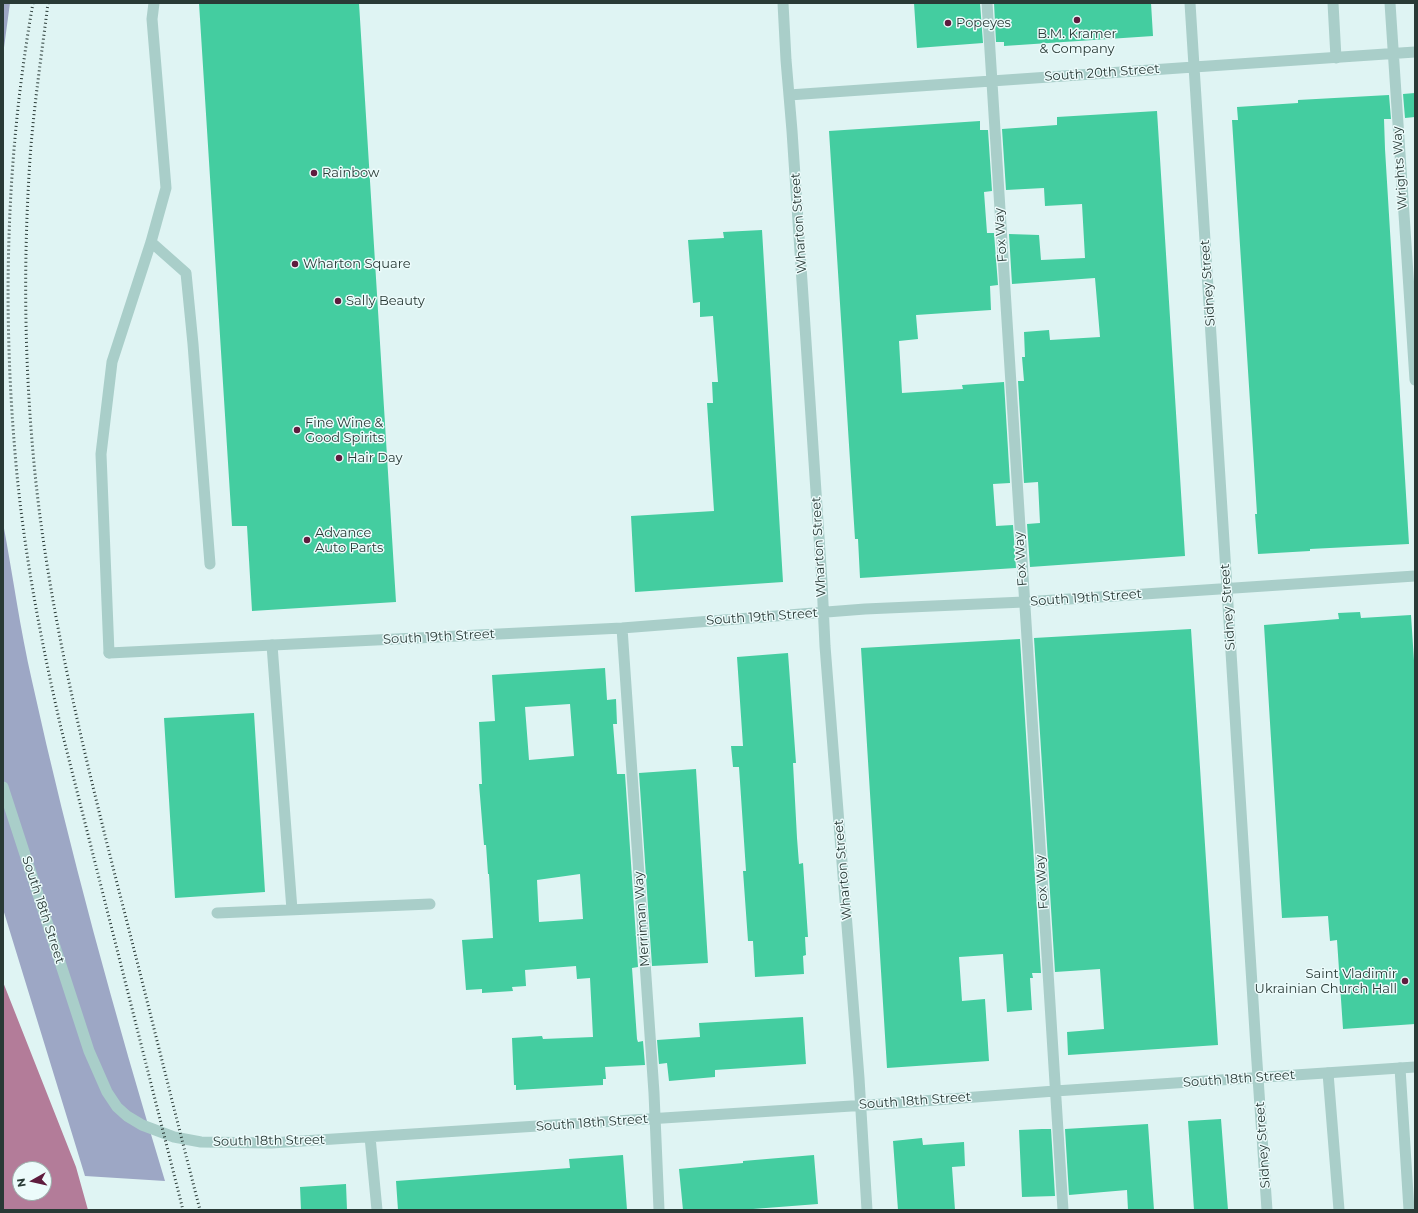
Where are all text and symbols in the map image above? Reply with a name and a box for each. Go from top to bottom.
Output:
place label: Popeyes [956,15,1011,31]
marker: B.M. Kramer & Company [1072,15,1082,25]
marker: Popeyes [943,18,953,28]
place label: B.M. Kramer & Company [1037,26,1117,57]
street label: South 20th Street [1044,61,1160,85]
street label: Wrights Way [1389,126,1411,210]
place label: Rainbow [322,165,379,181]
marker: Rainbow [309,168,319,178]
street label: Wharton Street [788,172,810,274]
street label: Fox Way [991,207,1011,263]
street label: Sidney Street [1197,239,1219,327]
place label: Wharton Square [303,256,411,272]
marker: Wharton Square [290,259,300,269]
place label: Sally Beauty [346,293,425,309]
marker: Sally Beauty [333,296,343,306]
place label: Fine Wine & Good Spirits [305,415,384,446]
marker: Fine Wine & Good Spirits [292,425,302,435]
place label: Hair Day [347,450,403,466]
marker: Hair Day [334,453,344,463]
street label: Wharton Street [809,496,829,598]
place label: Advance Auto Parts [315,525,383,556]
street label: Fox Way [1011,531,1031,587]
marker: Advance Auto Parts [302,535,312,545]
street label: Sidney Street [1217,563,1239,651]
street label: South 19th Street [1030,586,1142,610]
street label: South 19th Street [706,605,818,629]
street label: South 19th Street [383,626,495,648]
street label: Wharton Street [831,819,855,921]
street label: South 18th Street [18,854,68,966]
street label: Fox Way [1032,854,1052,910]
street label: Merriman Way [631,871,653,967]
place label: Saint Vladimir Ukrainian Church Hall [1255,966,1397,997]
marker: Saint Vladimir Ukrainian Church Hall [1400,976,1410,986]
street label: South 18th Street [1183,1067,1295,1091]
street label: South 18th Street [859,1089,971,1113]
street label: Sidney Street [1252,1101,1274,1189]
street label: South 18th Street [536,1111,648,1135]
street label: South 18th Street [213,1132,325,1150]
north arrow [12,1161,52,1201]
text: N [14,1177,29,1188]

